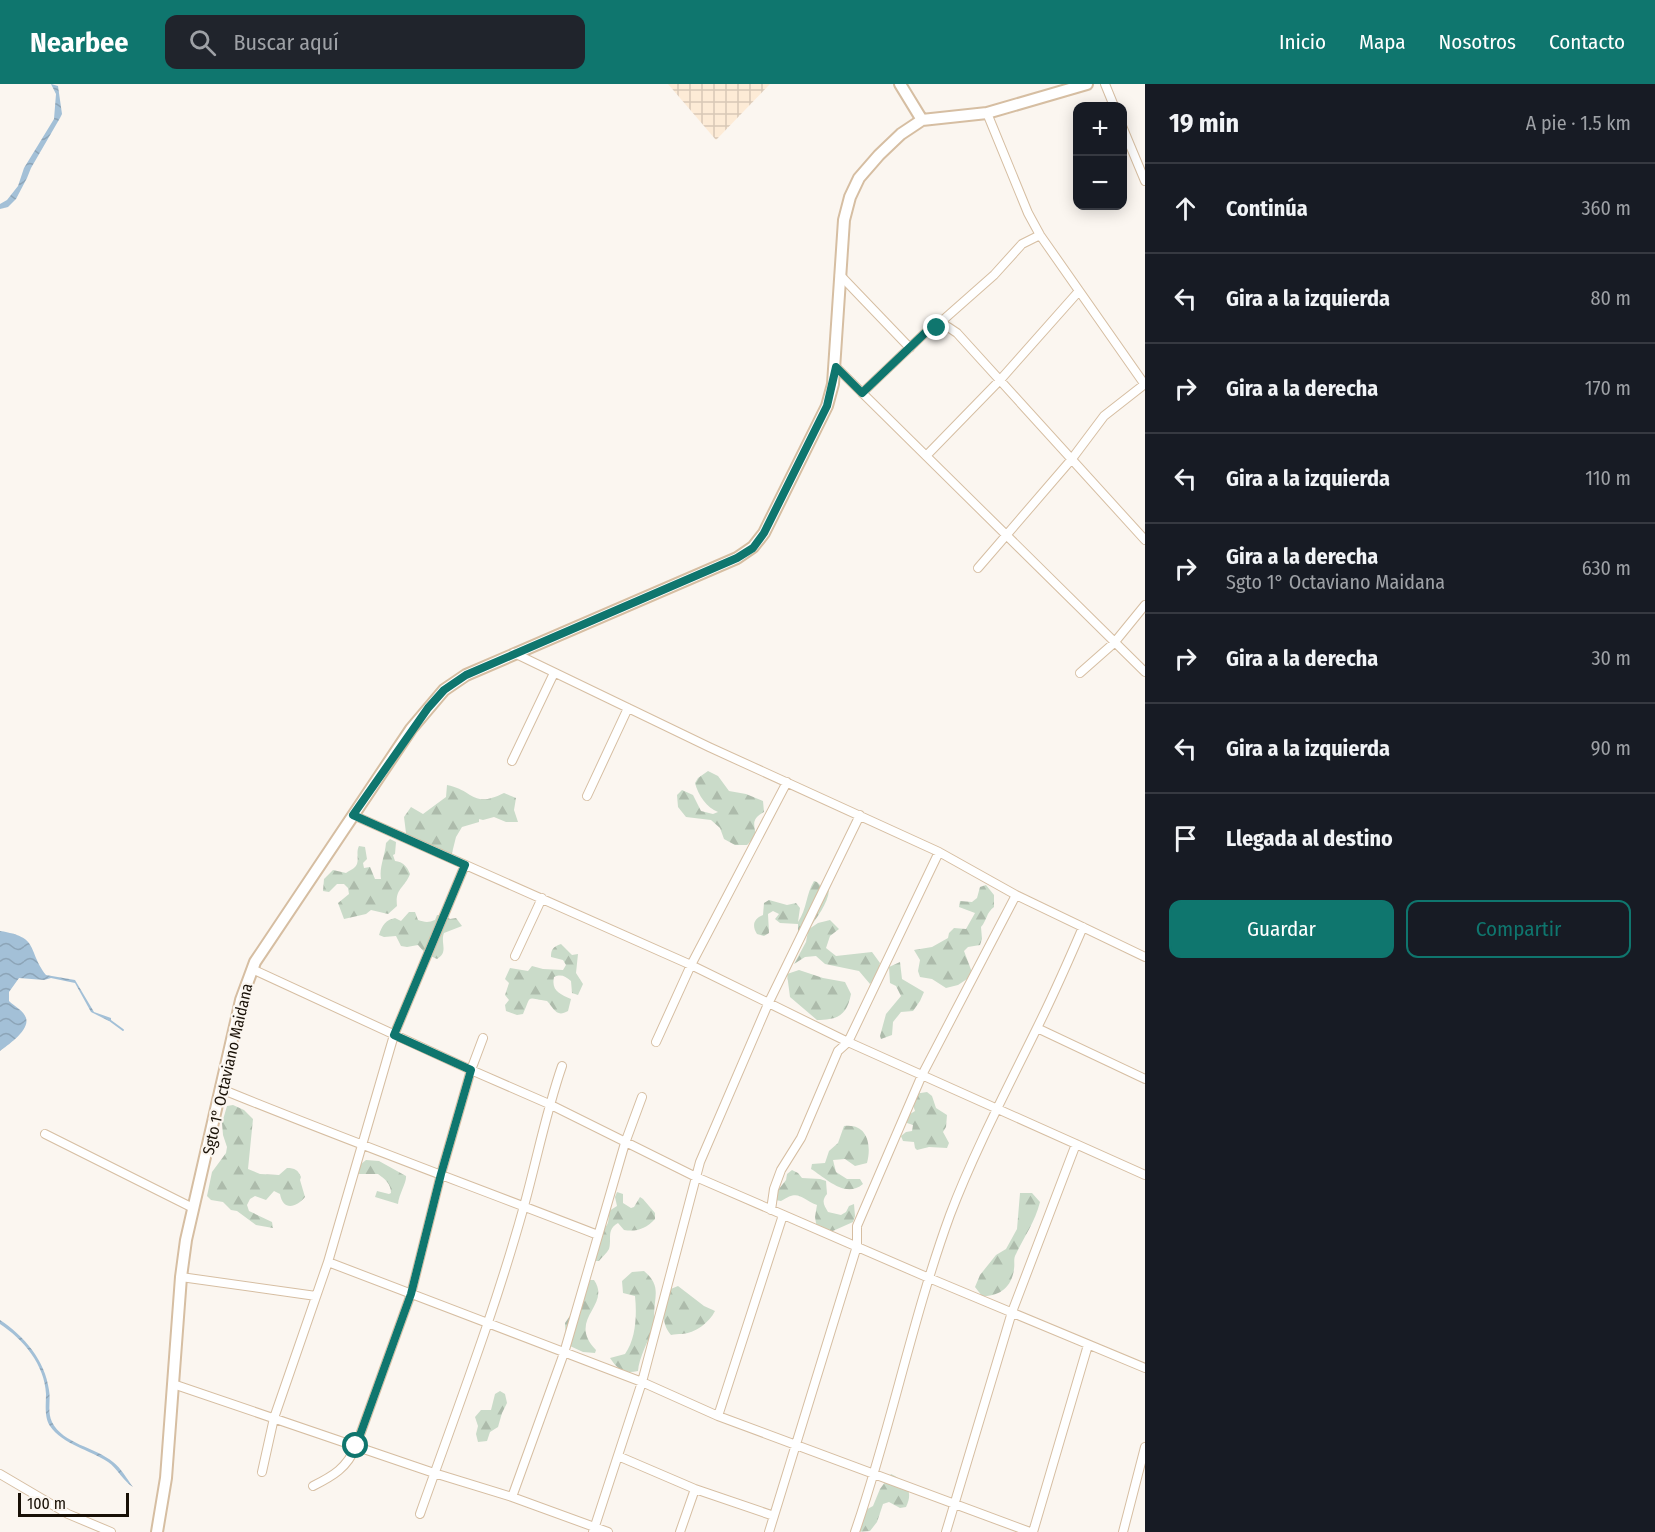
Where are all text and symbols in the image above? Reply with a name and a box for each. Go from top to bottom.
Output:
search box [165,15,585,69]
text: Nearbee [30,26,129,59]
icon: search [186,26,219,59]
text: Buscar aquí [234,29,339,56]
text: Inicio [1279,29,1326,55]
text: Mapa [1359,29,1406,55]
text: Nosotros [1439,29,1516,55]
text: Contacto [1549,29,1625,55]
map controls [1073,102,1127,210]
button: + [1073,102,1127,156]
text: 19 min [1169,108,1239,139]
text: A pie · 1.5 km [1526,111,1631,135]
button: − [1073,156,1127,210]
icon: ahead [1169,192,1202,225]
text: Continúa [1226,195,1308,222]
text: 360 m [1582,196,1631,220]
icon: left [1169,282,1202,315]
text: Gira a la izquierda [1226,285,1390,312]
text: 80 m [1591,286,1631,310]
route end [923,314,949,340]
icon: right [1169,372,1202,405]
text: Gira a la derecha [1226,375,1378,402]
text: 170 m [1585,376,1631,400]
icon: left [1169,462,1202,495]
text: Gira a la izquierda [1226,465,1390,492]
text: 110 m [1585,466,1631,490]
text: Gira a la derecha [1226,543,1378,570]
icon: right [1169,552,1202,585]
text: 630 m [1582,556,1631,580]
text: Sgto 1° Octaviano Maidana [1226,570,1445,594]
icon: right [1169,642,1202,675]
text: Gira a la derecha [1226,645,1378,672]
text: 30 m [1591,646,1631,670]
icon: left [1169,732,1202,765]
text: Gira a la izquierda [1226,735,1390,762]
text: 90 m [1591,736,1631,760]
icon: arrive [1169,822,1202,855]
text: Llegada al destino [1226,825,1393,852]
button: Guardar [1169,900,1394,958]
button: Compartir [1406,900,1631,958]
street label: Sgto 1° Octaviano Maidana [199,981,256,1157]
route start [342,1432,368,1458]
scale bar [18,1490,129,1518]
text: 100 m [27,1494,66,1513]

